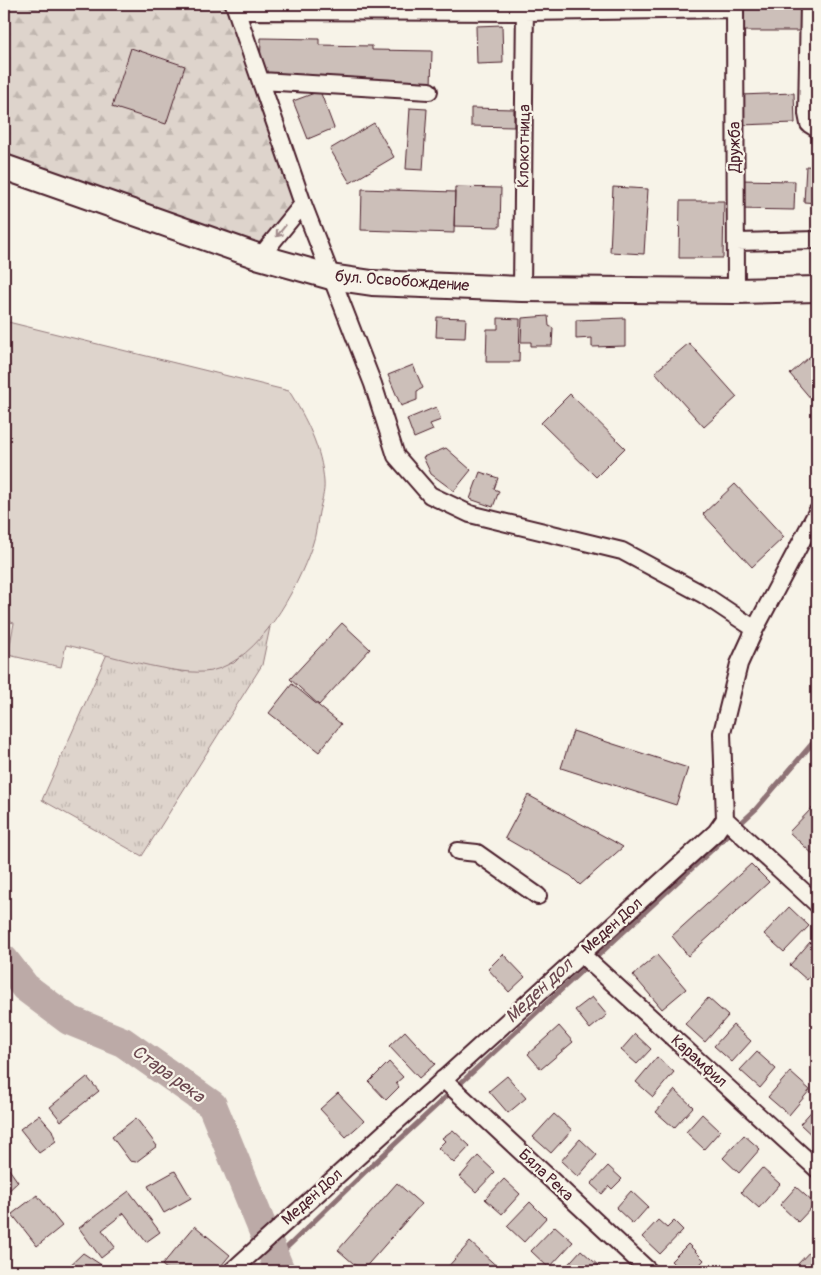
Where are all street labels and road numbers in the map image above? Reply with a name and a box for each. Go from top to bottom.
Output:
street label: Клокотница [513,104,535,188]
street label: Дружба [725,122,745,173]
street label: бул. Освобождение [334,266,470,296]
street label: Меден Дол [577,893,647,959]
street label: Карамфил [667,1030,731,1092]
street label: Бяла Река [514,1145,578,1205]
street label: Меден Дол [277,1164,347,1230]

